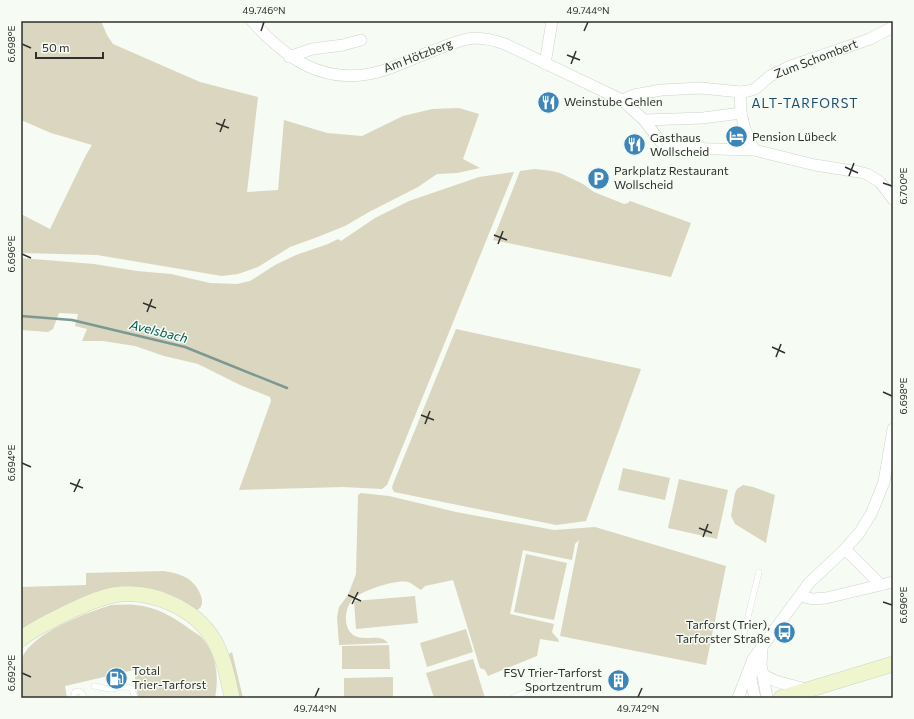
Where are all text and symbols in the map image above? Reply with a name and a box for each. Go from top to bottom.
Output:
text: 49.746°N [242,4,286,16]
text: 49.744°N [566,4,610,16]
text: 6.698°E [5,26,17,62]
scale bar [36,34,103,60]
street label: Am Hötzberg [381,35,455,75]
street label: Zum Schombert [772,36,859,80]
text: 50 m [42,40,70,54]
restaurant icon: Weinstube Gehlen [536,89,562,115]
place label: Weinstube Gehlen [564,94,663,108]
district label: ALT-TARFORST [752,95,858,111]
hotel icon: Pension Lübeck [723,124,749,150]
place label: Pension Lübeck [752,129,837,143]
place label: Gasthaus Wollscheid [650,130,709,158]
restaurant icon: Gasthaus Wollscheid [622,132,648,158]
place label: Parkplatz Restaurant Wollscheid [614,163,729,191]
parking icon: Parkplatz Restaurant Wollscheid [586,165,612,191]
text: 6.700°E [897,167,909,205]
text: 6.696°E [5,236,17,272]
water label: Avelsbach [127,316,190,346]
text: 6.698°E [897,378,909,414]
text: 6.694°E [5,445,17,481]
text: 6.696°E [897,587,909,623]
place label: Tarforst (Trier), Tarforster Straße [676,617,770,645]
bus stop icon: Tarforst (Trier), Tarforster Straße [772,619,798,645]
text: 6.692°E [5,655,17,691]
place label: Total Trier-Tarforst [132,663,206,691]
fuel station icon: Total Trier-Tarforst [104,665,130,691]
place label: FSV Trier-Tarforst Sportzentrum [503,665,602,693]
building icon: FSV Trier-Tarforst Sportzentrum [605,667,631,693]
text: 49.744°N [293,702,337,714]
text: 49.742°N [617,702,659,714]

